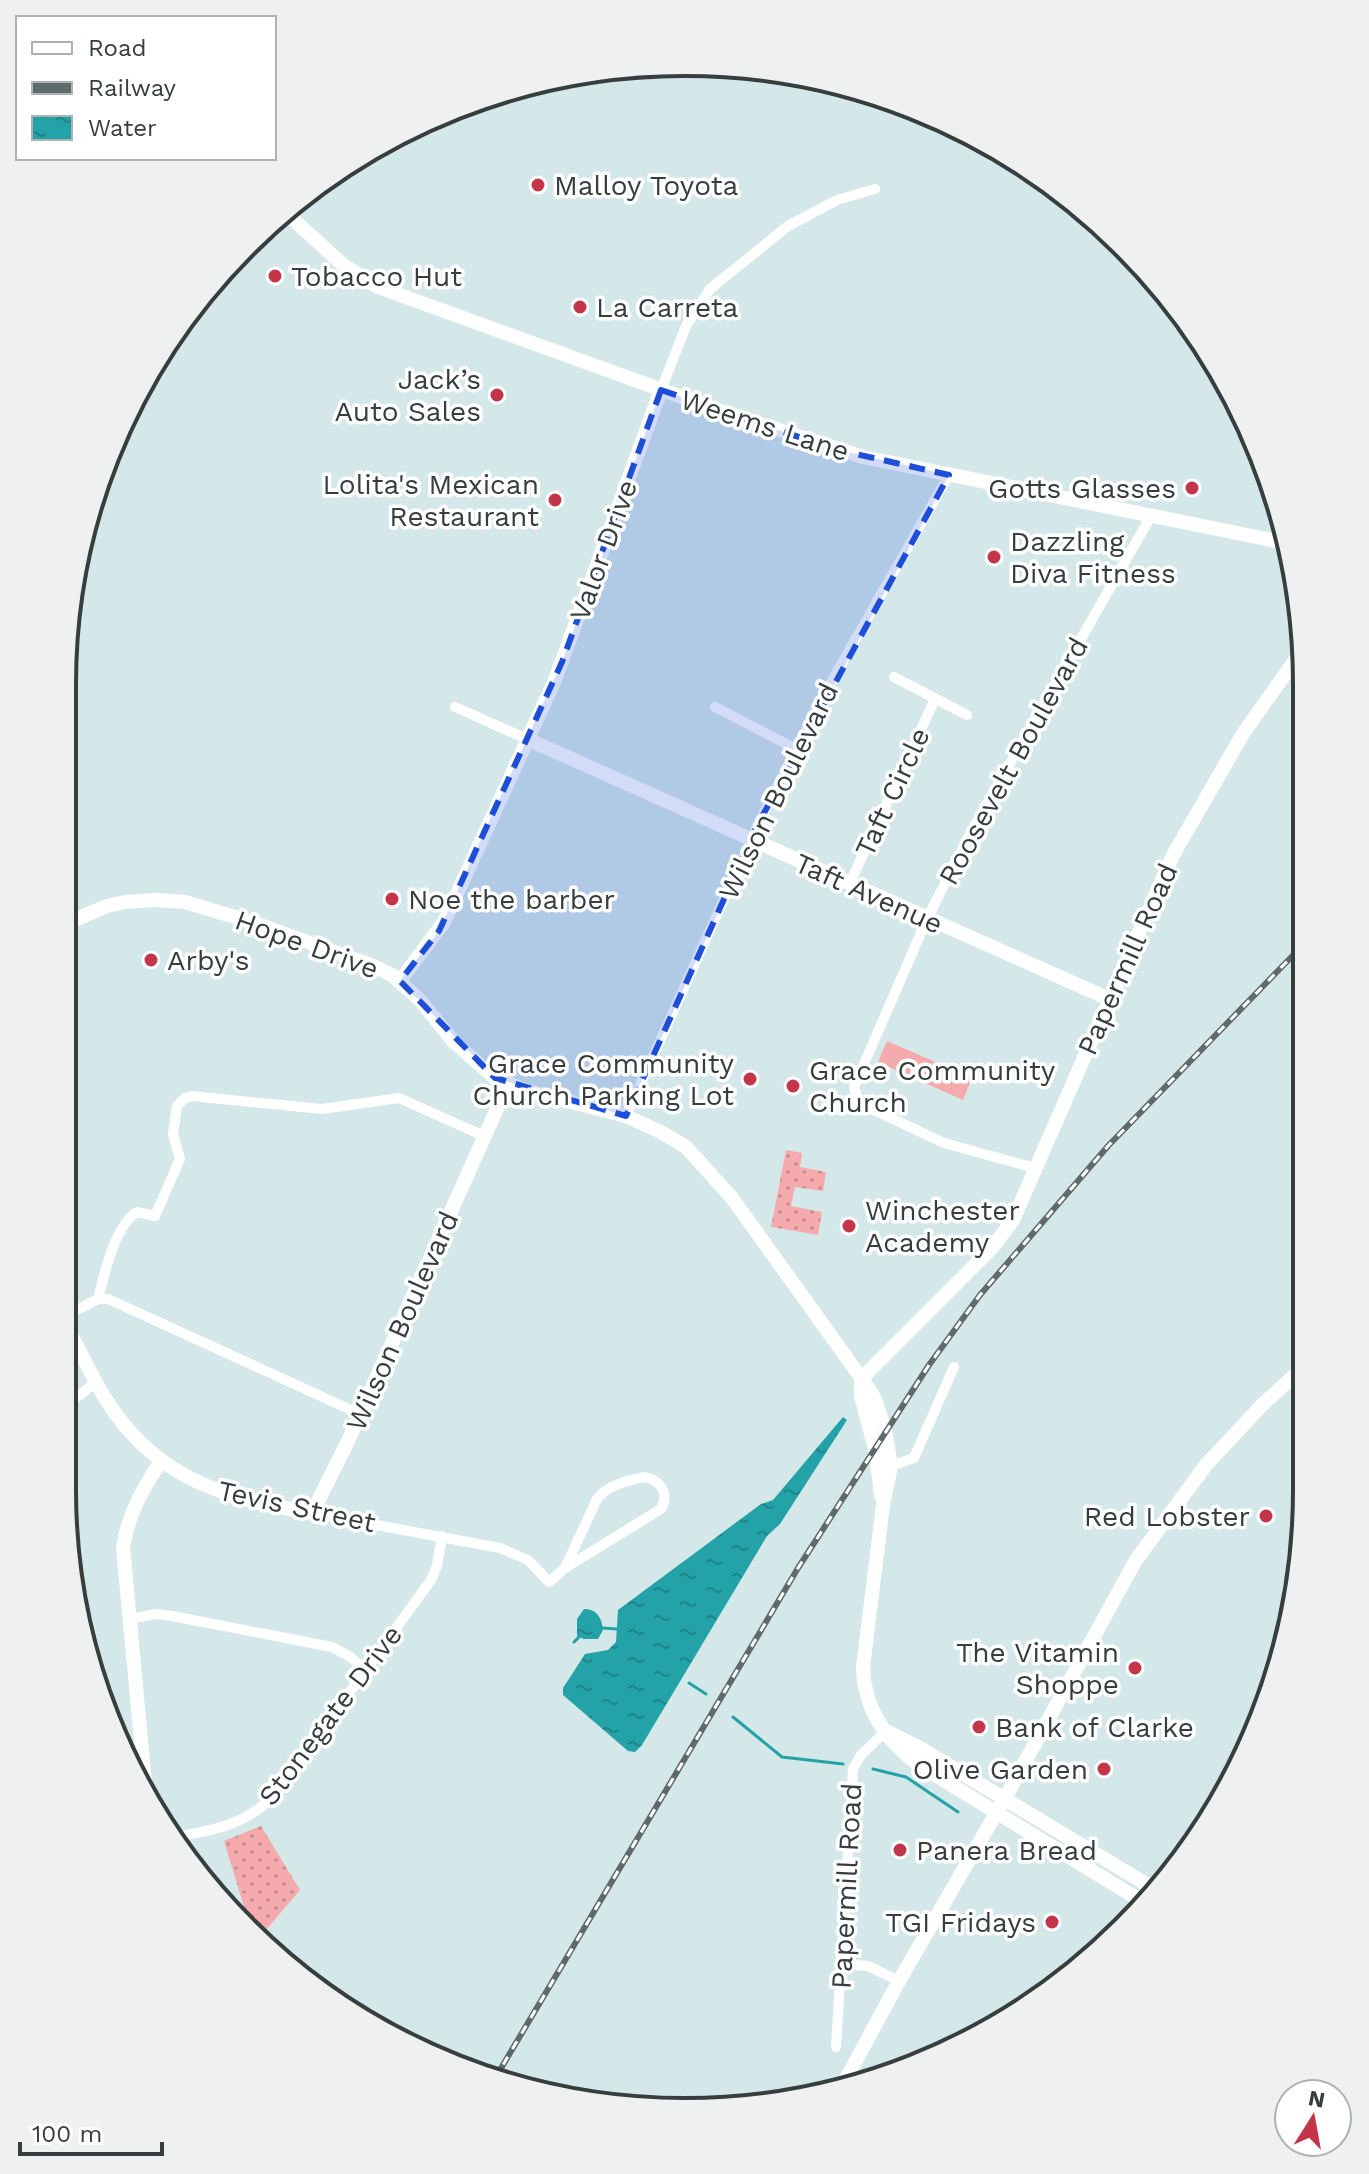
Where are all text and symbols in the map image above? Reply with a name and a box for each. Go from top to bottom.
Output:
legend [16,16,276,160]
text: Road [88,34,147,62]
text: Railway [88,74,177,102]
text: Water [88,114,157,142]
place label: Malloy Toyota [554,169,739,202]
marker: Malloy Toyota [529,176,547,194]
place label: Tobacco Hut [291,260,462,293]
marker: Tobacco Hut [266,267,284,285]
place label: La Carreta [596,291,738,324]
marker: La Carreta [571,298,589,316]
place label: Jack’s Auto Sales [334,363,481,428]
street label: Weems Lane [676,383,853,468]
marker: Jack’s Auto Sales [488,386,506,404]
place label: Lolita's Mexican Restaurant [323,468,539,533]
place label: Gotts Glasses [988,472,1176,505]
street label: Valor Drive [563,475,644,625]
marker: Gotts Glasses [1183,479,1201,497]
marker: Lolita's Mexican Restaurant [546,491,564,509]
place label: Dazzling Diva Fitness [1010,525,1176,590]
marker: Dazzling Diva Fitness [985,548,1003,566]
street label: Roosevelt Boulevard [932,632,1095,891]
street label: Wilson Boulevard [712,678,845,905]
street label: Taft Circle [848,722,937,862]
street label: Taft Avenue [790,846,948,941]
street label: Papermill Road [1070,858,1184,1060]
place label: Noe the barber [408,883,615,916]
marker: Noe the barber [383,890,401,908]
street label: Hope Drive [231,903,383,986]
place label: Arby's [167,944,249,977]
marker: Arby's [142,951,160,969]
place label: Grace Community Church Parking Lot [473,1047,735,1112]
place label: Grace Community Church [809,1054,1056,1119]
marker: Grace Community Church Parking Lot [741,1070,759,1088]
marker: Grace Community Church [784,1077,802,1095]
place label: Winchester Academy [865,1194,1020,1259]
street label: Wilson Boulevard [339,1206,466,1436]
marker: Winchester Academy [840,1217,858,1235]
street label: Tevis Street [215,1474,379,1539]
place label: Red Lobster [1084,1500,1250,1533]
marker: Red Lobster [1257,1507,1275,1525]
street label: Stonegate Drive [252,1619,409,1812]
place label: The Vitamin Shoppe [956,1636,1119,1701]
marker: The Vitamin Shoppe [1126,1659,1144,1677]
place label: Bank of Clarke [995,1711,1194,1744]
marker: Bank of Clarke [970,1718,988,1736]
place label: Olive Garden [913,1753,1088,1786]
marker: Olive Garden [1095,1760,1113,1778]
street label: Papermill Road [825,1782,868,1990]
place label: Panera Bread [916,1834,1097,1867]
marker: Panera Bread [891,1841,909,1859]
place label: TGI Fridays [885,1906,1036,1939]
marker: TGI Fridays [1043,1913,1061,1931]
north arrow [1273,2078,1353,2158]
text: N [1306,2085,1327,2113]
scale bar [20,2106,162,2156]
text: 100 m [32,2120,102,2148]

